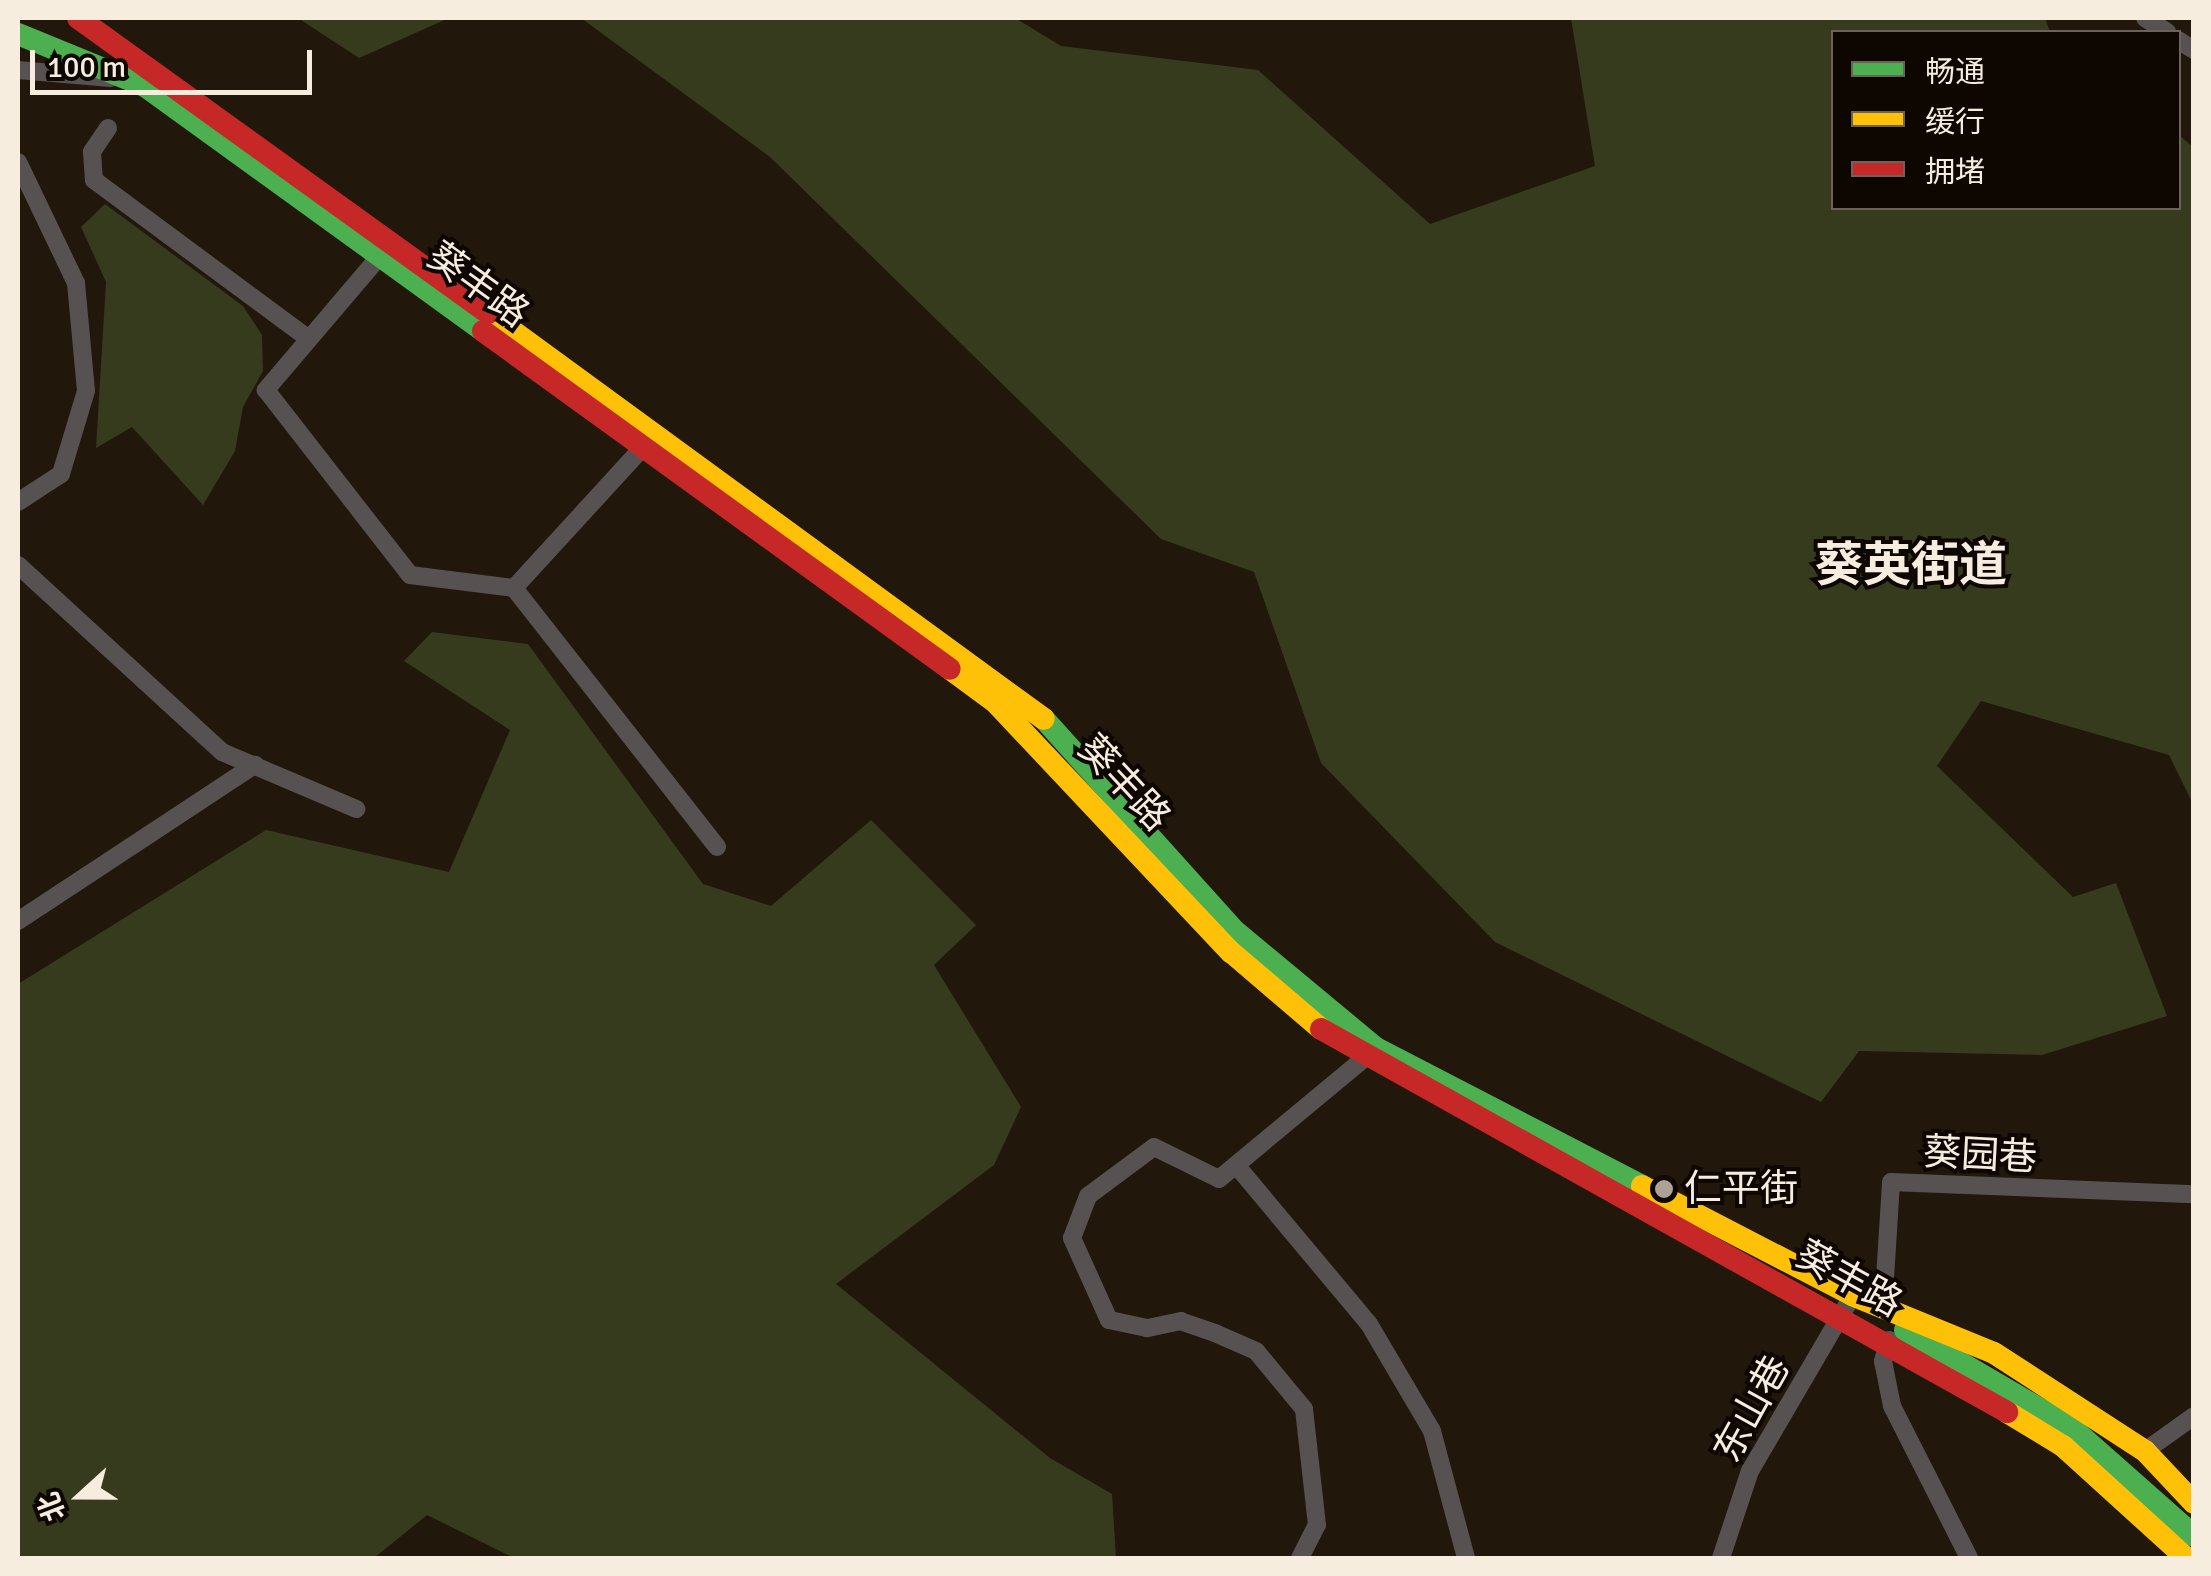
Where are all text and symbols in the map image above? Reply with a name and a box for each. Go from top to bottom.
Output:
scale bar [35,30,318,92]
legend [1831,30,2181,210]
text: 100 m [47,49,126,86]
text: 畅通 [1925,54,1985,91]
text: 缓行 [1925,104,1985,141]
text: 拥堵 [1925,154,1985,191]
street label: 葵丰路 [418,233,538,337]
district label: 葵英街道 [1815,537,2007,595]
street label: 葵丰路 [1068,726,1180,840]
street label: 葵园巷 [1922,1129,2038,1181]
place label: 仁平街 [1684,1166,1798,1212]
marker: 仁平街 [1653,1178,1675,1200]
street label: 葵丰路 [1788,1231,1910,1327]
street label: 东山巷 [1704,1348,1800,1470]
north arrow [30,1446,130,1546]
text: 北 [31,1488,73,1526]

